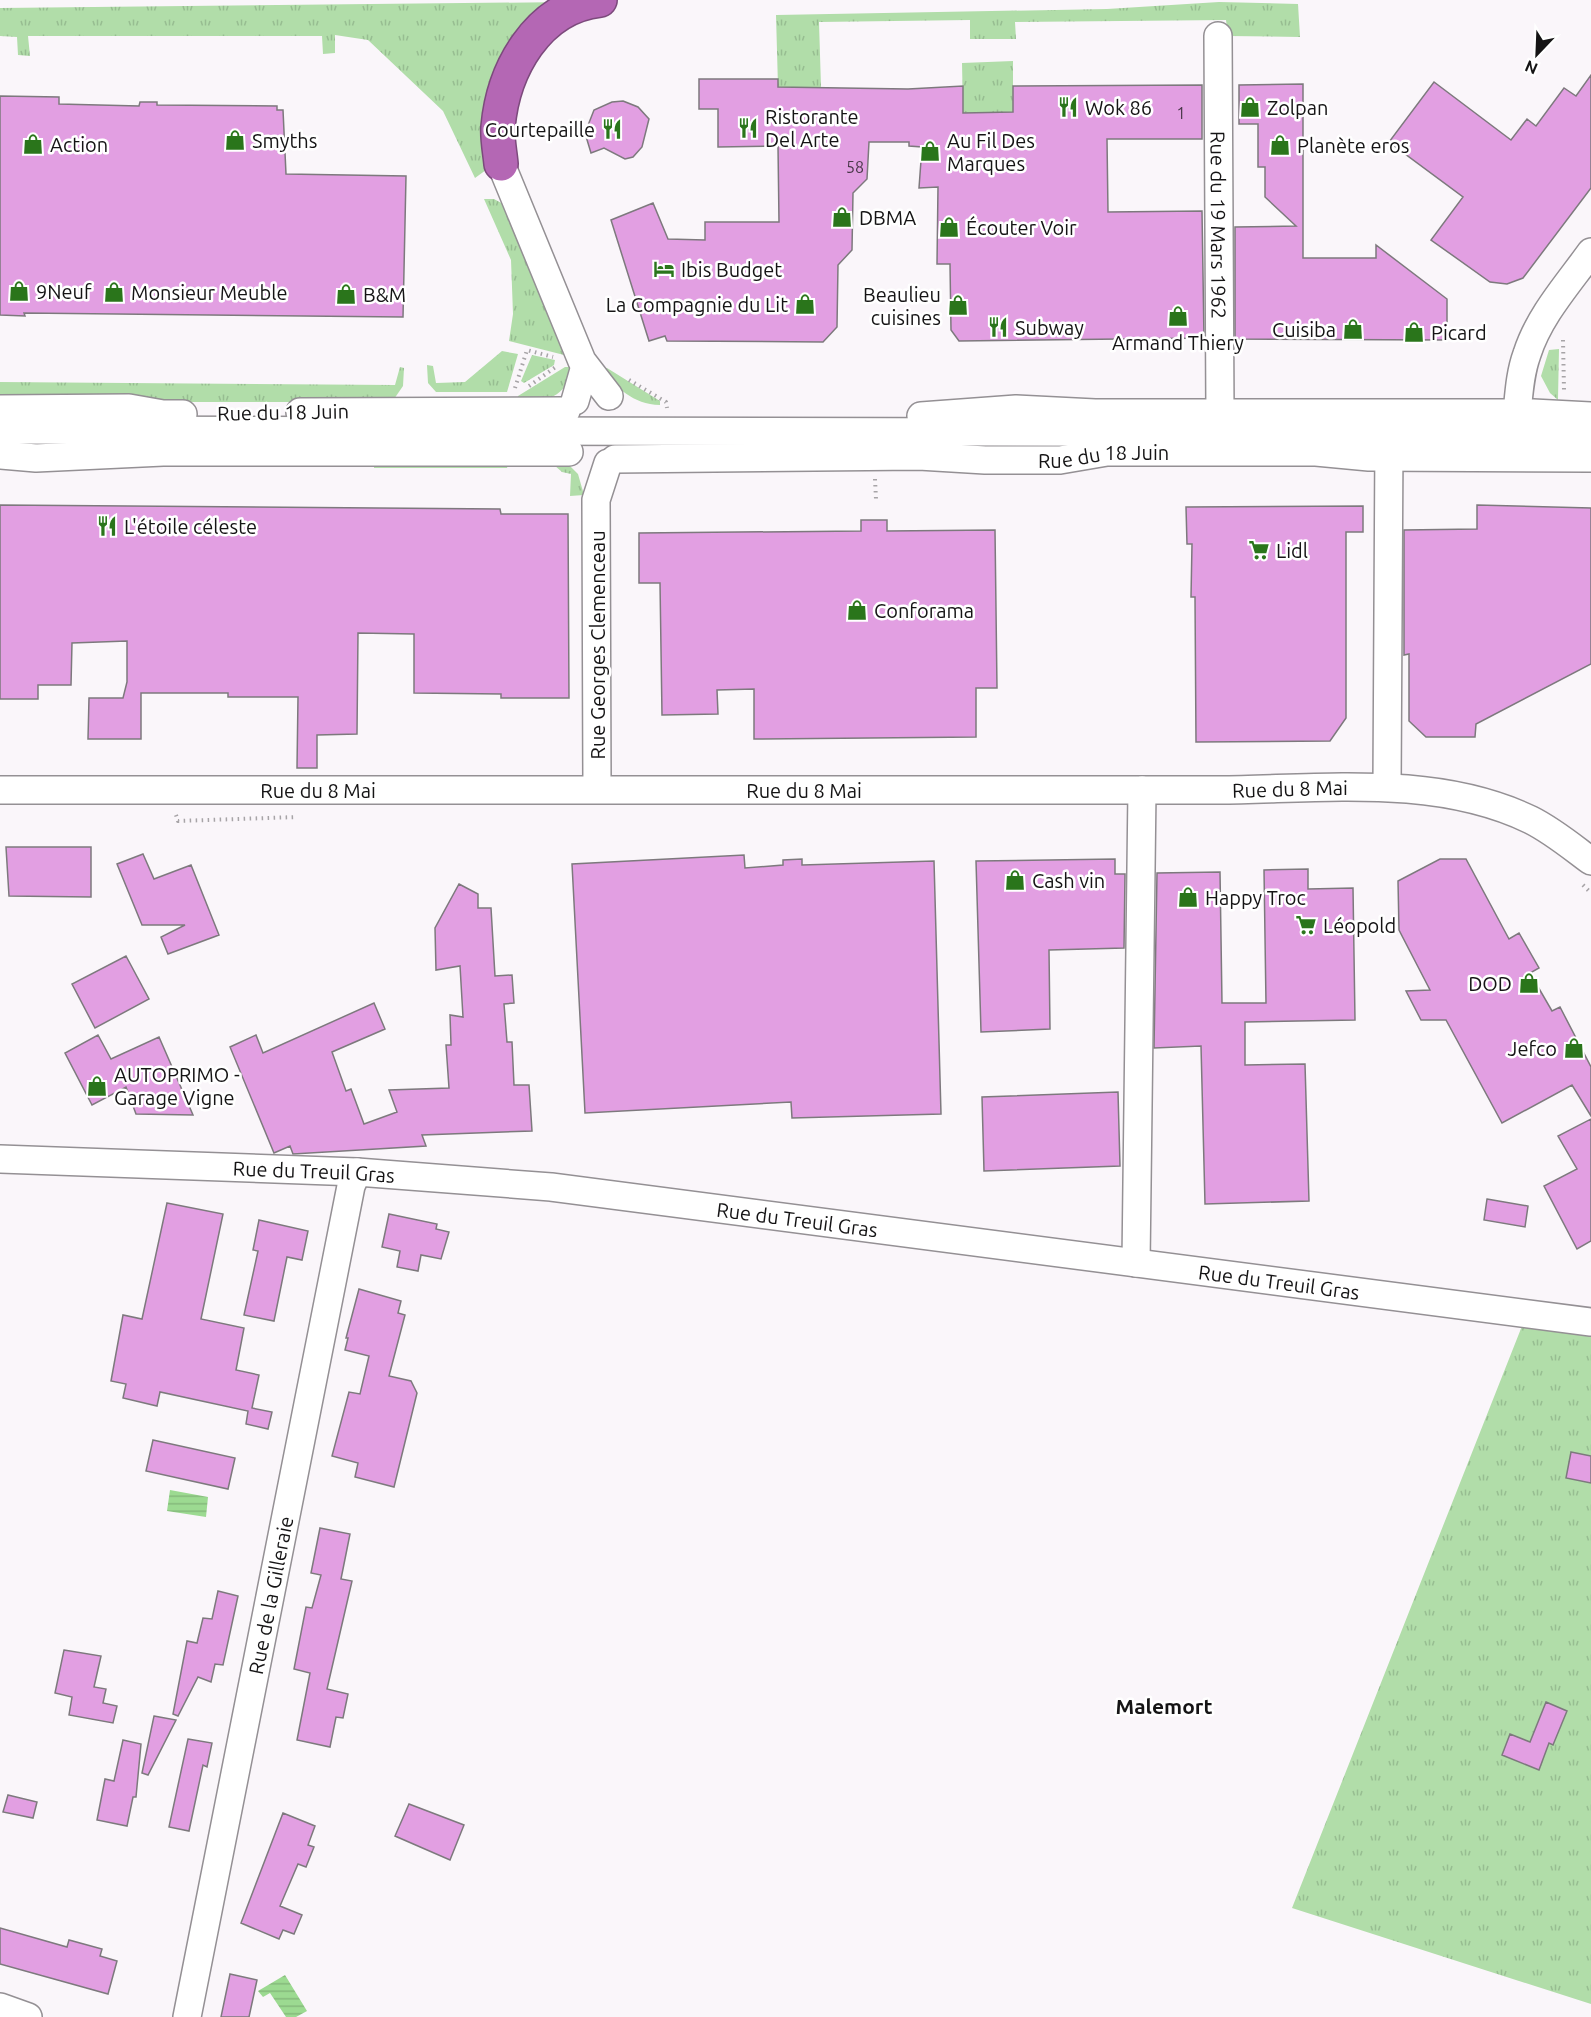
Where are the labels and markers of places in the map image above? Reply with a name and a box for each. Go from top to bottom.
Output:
restaurant icon: Wok 86 [1056,95,1080,119]
shop icon: Zolpan [1238,95,1262,119]
place label: Wok 86 [1085,96,1152,119]
place label: Zolpan [1267,96,1328,119]
place label: Ristorante Del Arte [765,105,859,151]
restaurant icon: Ristorante Del Arte [736,116,760,140]
restaurant icon: Courtepaille [600,117,624,141]
place label: Courtepaille [485,118,595,141]
shop icon: Smyths [223,128,247,152]
place label: Smyths [252,129,317,152]
place label: Au Fil Des Marques [947,129,1035,175]
shop icon: Action [21,132,45,156]
place label: Action [50,133,108,156]
shop icon: Planète eros [1268,133,1292,157]
place label: Planète eros [1297,134,1409,157]
shop icon: Au Fil Des Marques [918,139,942,163]
shop icon: DBMA [830,205,854,229]
place label: DBMA [859,206,916,229]
shop icon: Écouter Voir [937,215,961,239]
place label: Écouter Voir [966,216,1077,239]
hotel icon: Ibis Budget [652,257,676,281]
place label: Ibis Budget [681,258,782,281]
shop icon: 9Neuf [7,279,31,303]
place label: 9Neuf [36,280,92,303]
shop icon: Monsieur Meuble [102,280,126,304]
place label: Monsieur Meuble [131,281,287,304]
shop icon: B&M [334,282,358,306]
place label: B&M [363,283,406,306]
place label: Beaulieu cuisines [863,283,941,329]
shop icon: La Compagnie du Lit [793,292,817,316]
place label: La Compagnie du Lit [606,293,788,316]
shop icon: Beaulieu cuisines [946,293,970,317]
shop icon: Armand Thiery [1166,304,1190,328]
restaurant icon: Subway [986,315,1010,339]
place label: Subway [1015,316,1084,339]
shop icon: Cuisiba [1341,317,1365,341]
place label: Cuisiba [1272,318,1336,341]
shop icon: Picard [1402,320,1426,344]
place label: Picard [1431,321,1487,344]
place label: Armand Thiery [1112,331,1244,354]
restaurant icon: L'étoile céleste [95,514,119,538]
place label: L'étoile céleste [124,515,257,538]
supermarket icon: Lidl [1247,538,1271,562]
place label: Lidl [1276,539,1308,562]
shop icon: Conforama [845,598,869,622]
place label: Conforama [874,599,974,622]
shop icon: Cash vin [1003,868,1027,892]
place label: Cash vin [1032,869,1105,892]
shop icon: Happy Troc [1176,885,1200,909]
place label: Happy Troc [1205,886,1306,909]
supermarket icon: Léopold [1294,913,1318,937]
place label: Léopold [1323,914,1396,937]
shop icon: DOD [1517,971,1541,995]
place label: DOD [1468,972,1512,995]
shop icon: Jefco [1562,1036,1586,1060]
place label: Jefco [1508,1037,1557,1060]
place label: AUTOPRIMO - Garage Vigne [114,1063,240,1109]
shop icon: AUTOPRIMO - Garage Vigne [85,1074,109,1098]

